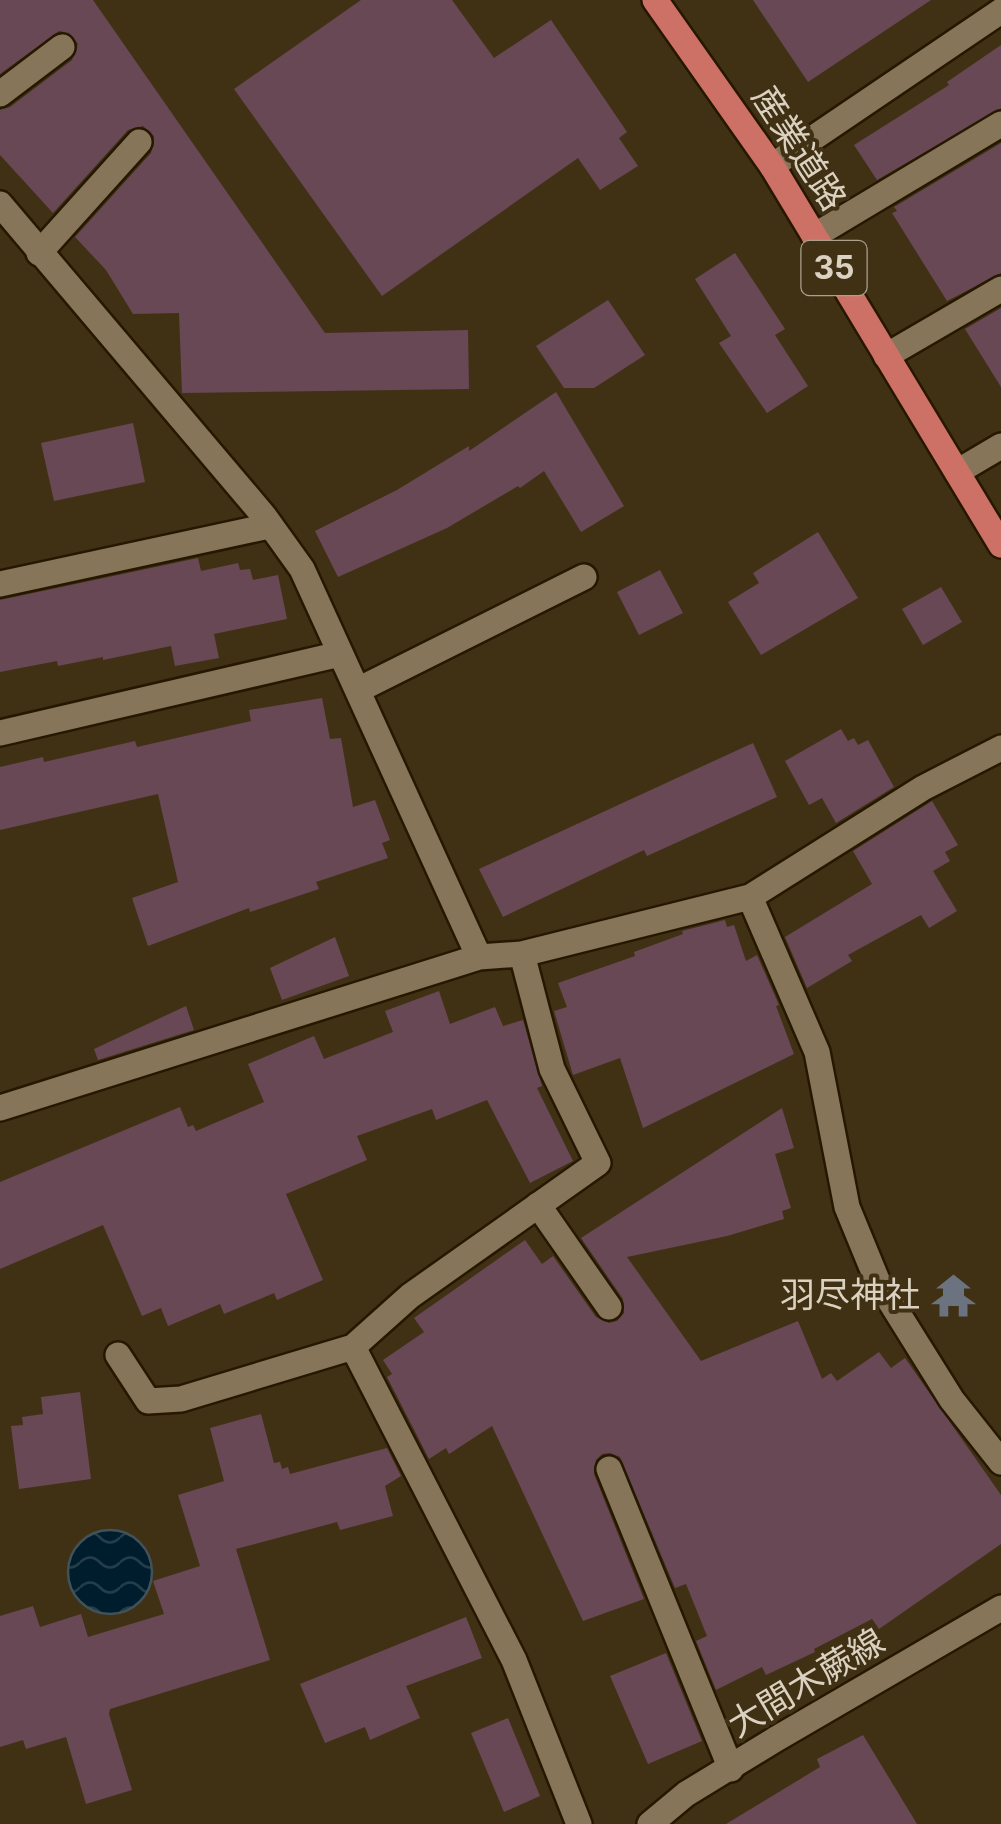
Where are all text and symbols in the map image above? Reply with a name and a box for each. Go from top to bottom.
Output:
street label: 産業道路 [744,77,856,218]
road number: 35 [802,241,866,295]
temple icon: 羽尽神社 [929,1271,977,1319]
place label: 羽尽神社 [780,1273,920,1315]
street label: 大間木蕨線 [720,1619,891,1745]

